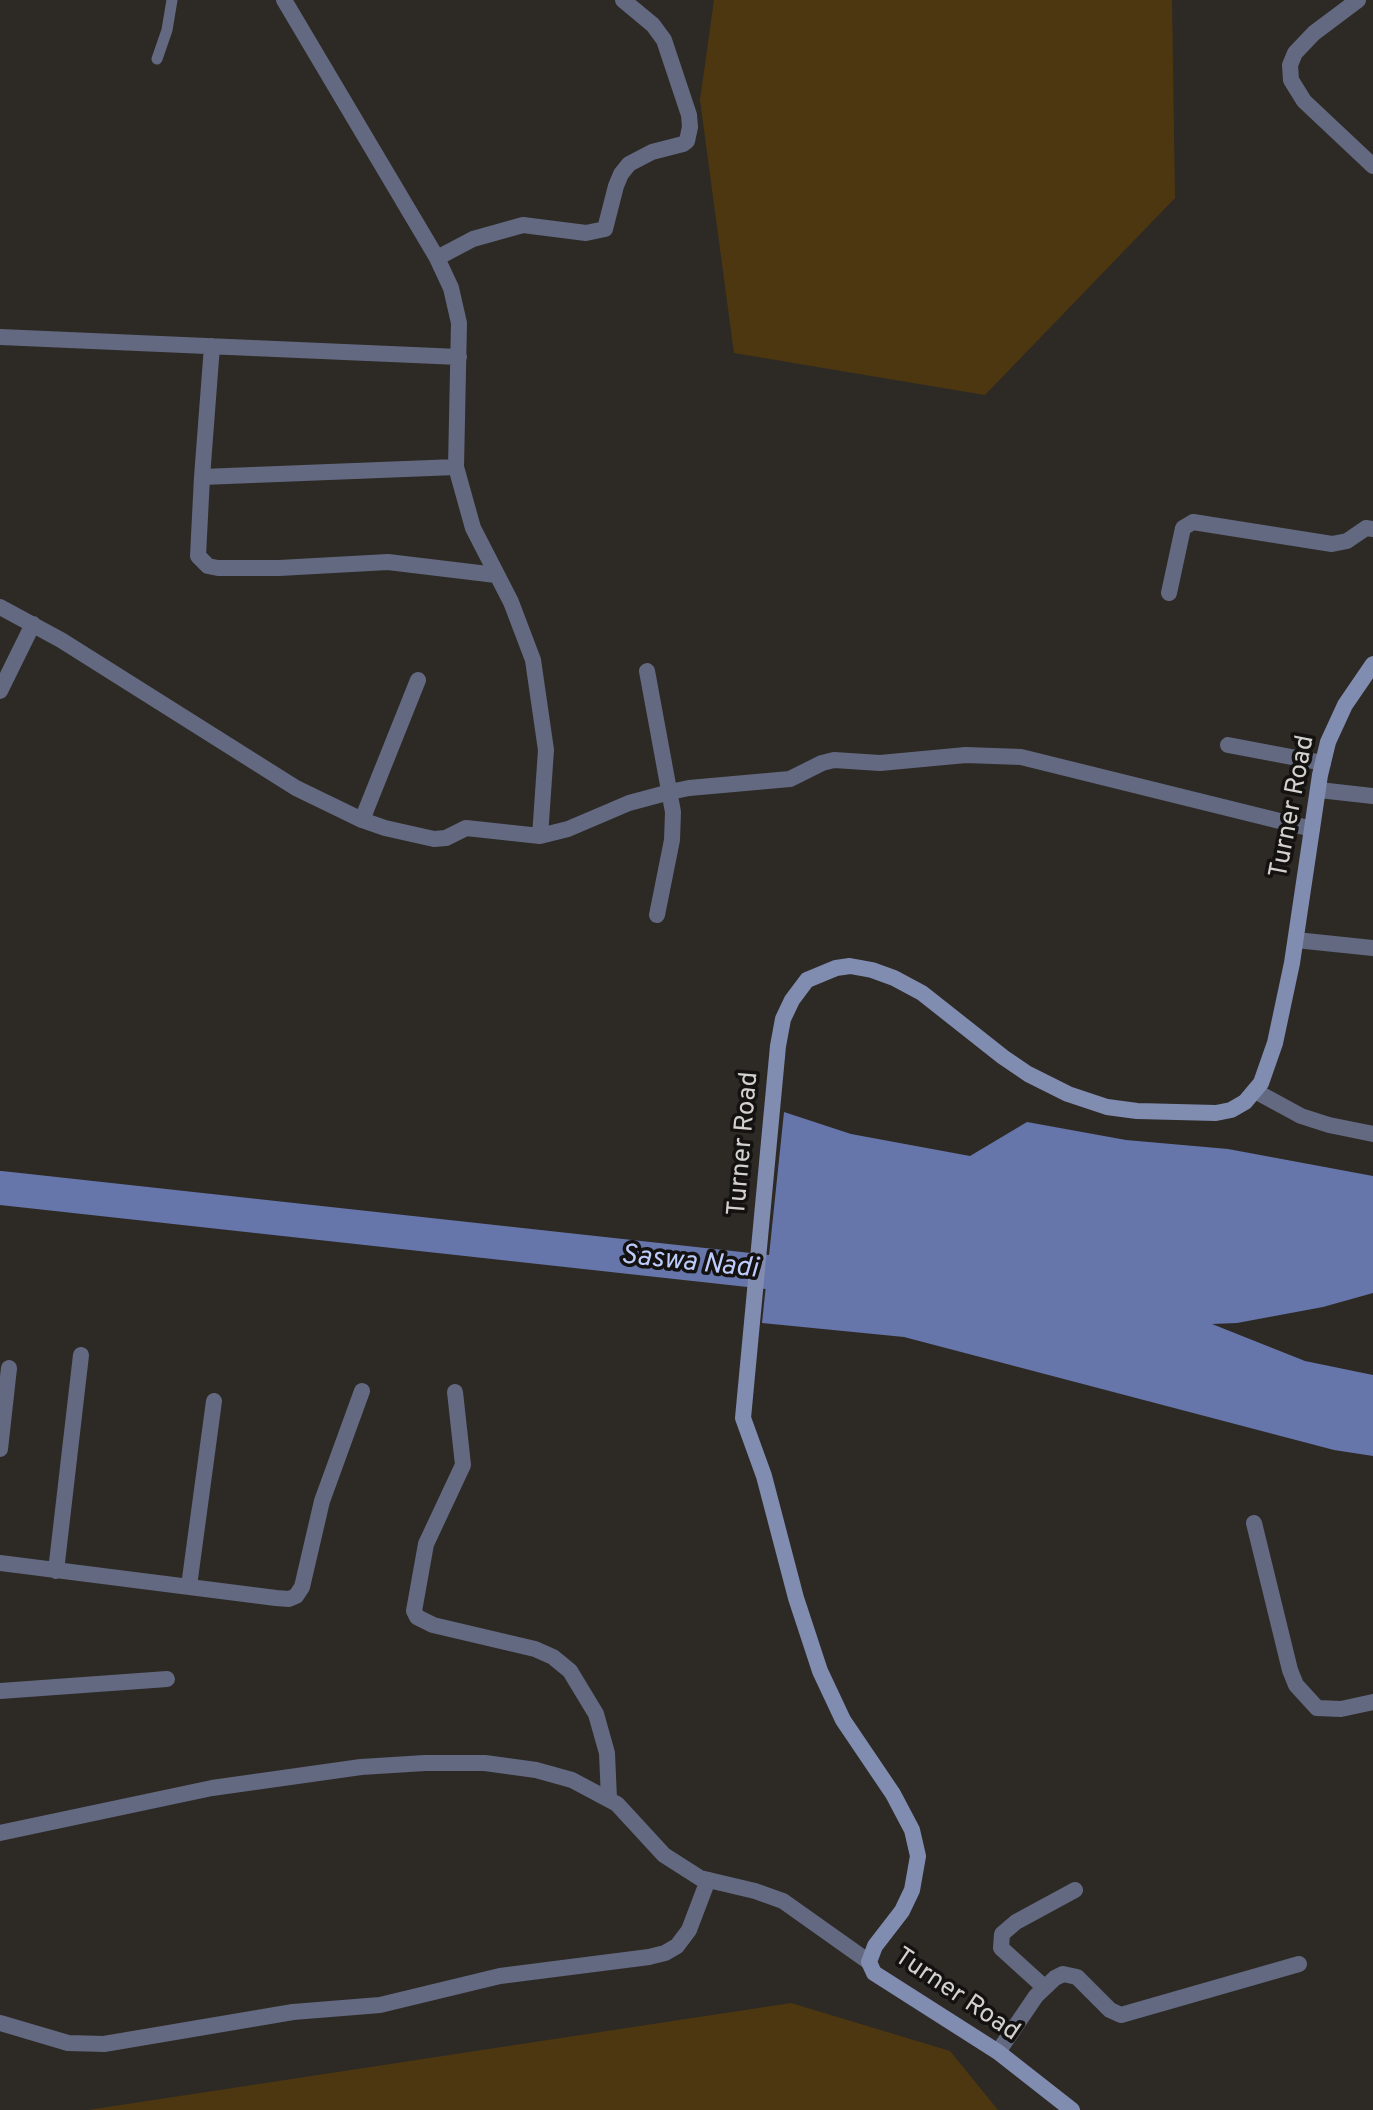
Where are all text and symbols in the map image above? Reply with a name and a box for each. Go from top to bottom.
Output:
street label: Turner Road [1265,733,1323,881]
street label: Turner Road [723,1071,767,1217]
water label: Saswa Nadi [619,1240,759,1288]
street label: Turner Road [887,1943,1025,2049]

